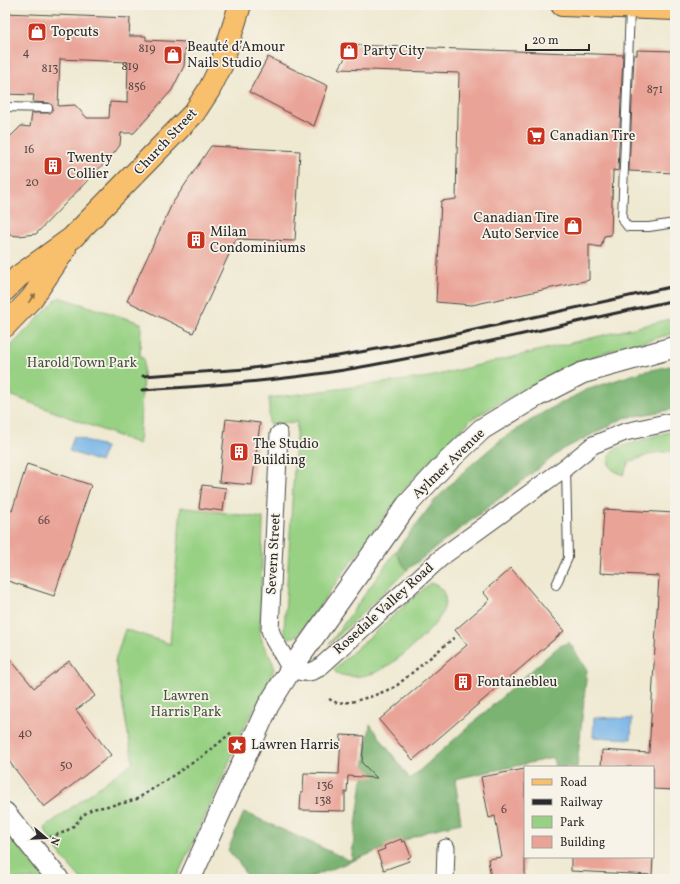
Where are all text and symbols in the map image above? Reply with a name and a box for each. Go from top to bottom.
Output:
shop icon: Topcuts [26,21,48,43]
place label: Topcuts [51,23,99,42]
scale bar [526,26,589,52]
text: 20 m [532,33,559,49]
place label: Beauté d’Amour Nails Studio [187,38,285,73]
shop icon: Party City [338,40,360,62]
house number: 819 [139,41,155,57]
place label: Party City [363,42,425,61]
shop icon: Beauté d’Amour Nails Studio [162,44,184,66]
house number: 4 [22,45,30,61]
house number: 819 [122,59,138,75]
house number: 813 [42,61,58,77]
house number: 856 [128,79,146,95]
house number: 871 [647,82,663,98]
street label: Church Street [130,104,202,180]
supermarket icon: Canadian Tire [525,125,547,147]
place label: Canadian Tire [550,127,636,146]
house number: 16 [24,142,34,158]
place label: Twenty Collier [67,149,113,184]
building icon: Twenty Collier [42,155,64,177]
house number: 20 [25,175,39,191]
place label: Canadian Tire Auto Service [474,209,559,244]
shop icon: Canadian Tire Auto Service [562,215,584,237]
place label: Milan Condominiums [210,223,306,258]
building icon: Milan Condominiums [185,229,207,251]
one-way arrow [27,292,36,303]
park label: Harold Town Park [27,354,138,373]
street label: Aylmer Avenue [408,424,490,504]
place label: The Studio Building [253,435,319,470]
building icon: The Studio Building [228,441,250,463]
house number: 66 [38,513,50,529]
street label: Severn Street [262,513,286,595]
street label: Rosedale Valley Road [330,559,438,659]
building icon: Fontainebleu [452,671,474,693]
place label: Fontainebleu [477,673,557,692]
park label: Lawren Harris Park [151,687,222,722]
house number: 40 [18,726,32,742]
place icon: Lawren Harris [226,734,248,756]
place label: Lawren Harris [251,736,339,755]
house number: 50 [60,758,72,774]
legend [524,766,654,858]
text: Road [560,775,587,791]
house number: 136 [317,778,333,794]
house number: 138 [315,793,331,809]
text: Railway [560,795,603,811]
house number: 6 [501,802,507,818]
text: Park [560,815,585,831]
north arrow [26,818,66,858]
text: N [46,835,62,847]
text: Building [560,835,605,851]

